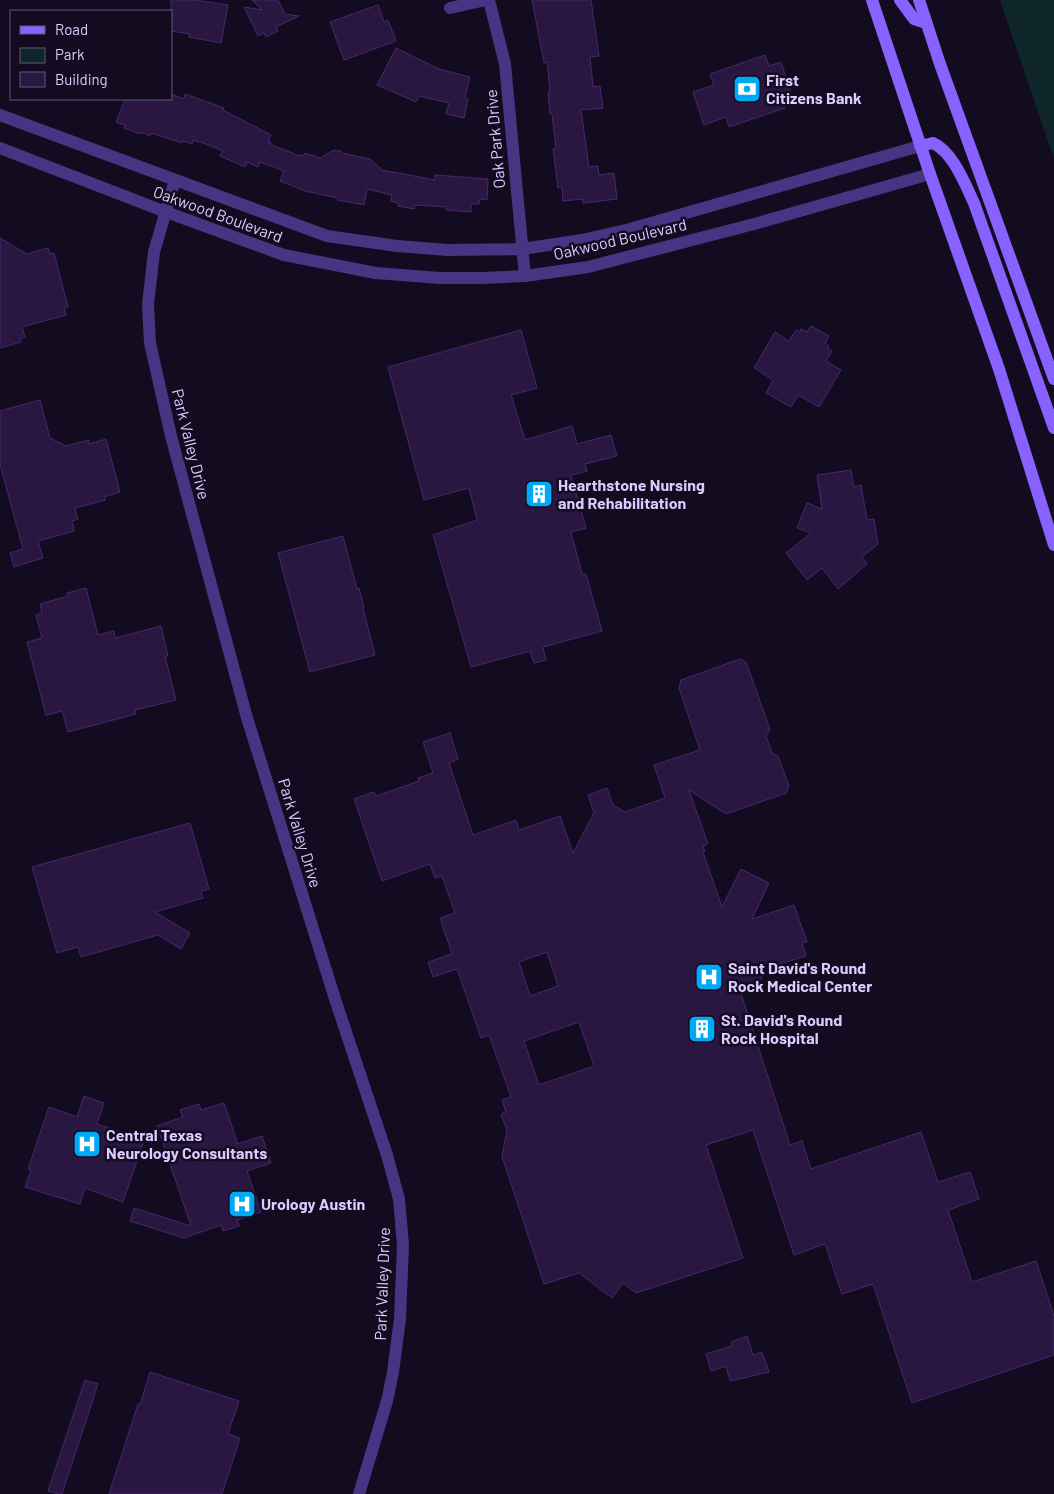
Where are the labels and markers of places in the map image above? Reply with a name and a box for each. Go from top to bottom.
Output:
place label: First Citizens Bank [766,70,862,107]
bank icon: First Citizens Bank [732,74,762,104]
place label: Hearthstone Nursing and Rehabilitation [558,475,705,512]
building icon: Hearthstone Nursing and Rehabilitation [524,479,554,509]
place label: Saint David's Round Rock Medical Center [728,958,872,995]
hospital icon: Saint David's Round Rock Medical Center [694,962,724,992]
place label: St. David's Round Rock Hospital [721,1010,842,1047]
building icon: St. David's Round Rock Hospital [687,1014,717,1044]
place label: Central Texas Neurology Consultants [106,1125,267,1162]
hospital icon: Central Texas Neurology Consultants [72,1129,102,1159]
hospital icon: Urology Austin [227,1189,257,1219]
place label: Urology Austin [261,1194,365,1213]

